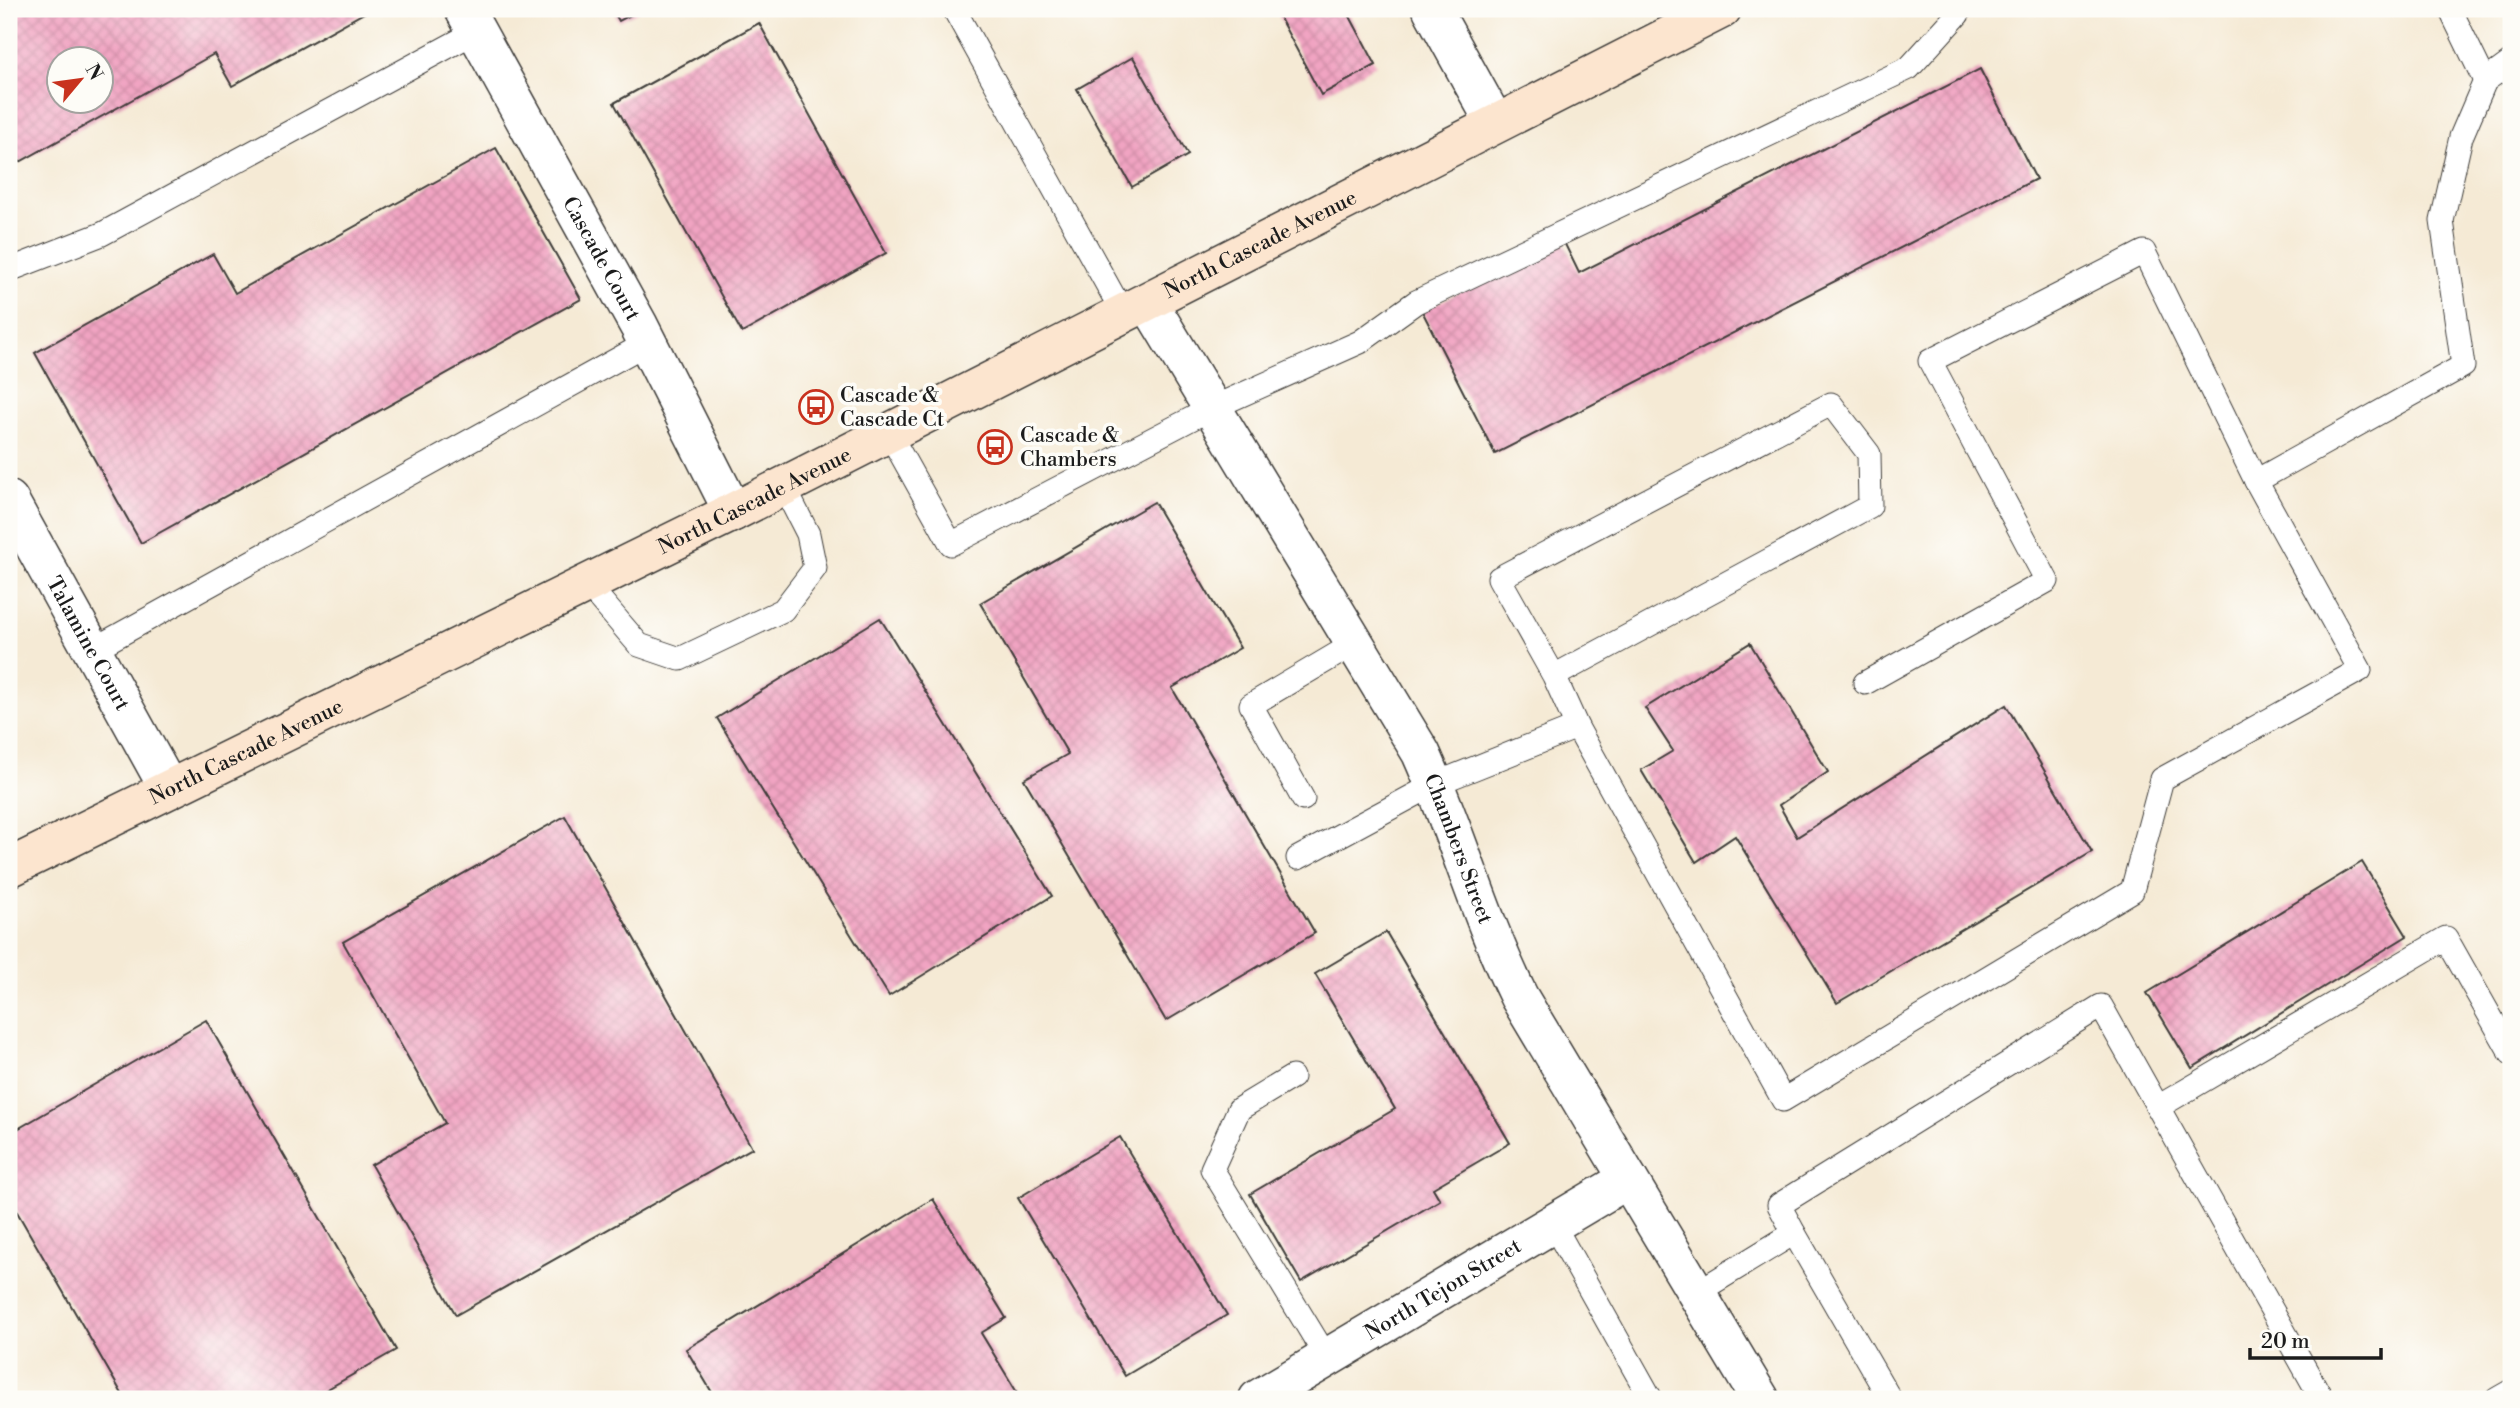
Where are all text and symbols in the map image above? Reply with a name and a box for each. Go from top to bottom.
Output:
north arrow [46,46,116,116]
text: N [80,60,108,85]
street label: North Cascade Avenue [1160,185,1361,305]
street label: Cascade Court [556,192,646,326]
place label: Cascade & Cascade Ct [840,383,945,433]
bus stop icon: Cascade & Cascade Ct [797,388,835,426]
place label: Cascade & Chambers [1020,423,1119,473]
bus stop icon: Cascade & Chambers [976,428,1014,466]
street label: North Cascade Avenue [654,442,856,561]
street label: Talamine Court [40,572,135,716]
street label: North Cascade Avenue [145,694,348,811]
street label: Chambers Street [1418,770,1498,928]
street label: North Tejon Street [1360,1233,1527,1347]
scale bar [2250,1317,2382,1361]
text: 20 m [2261,1329,2310,1355]

